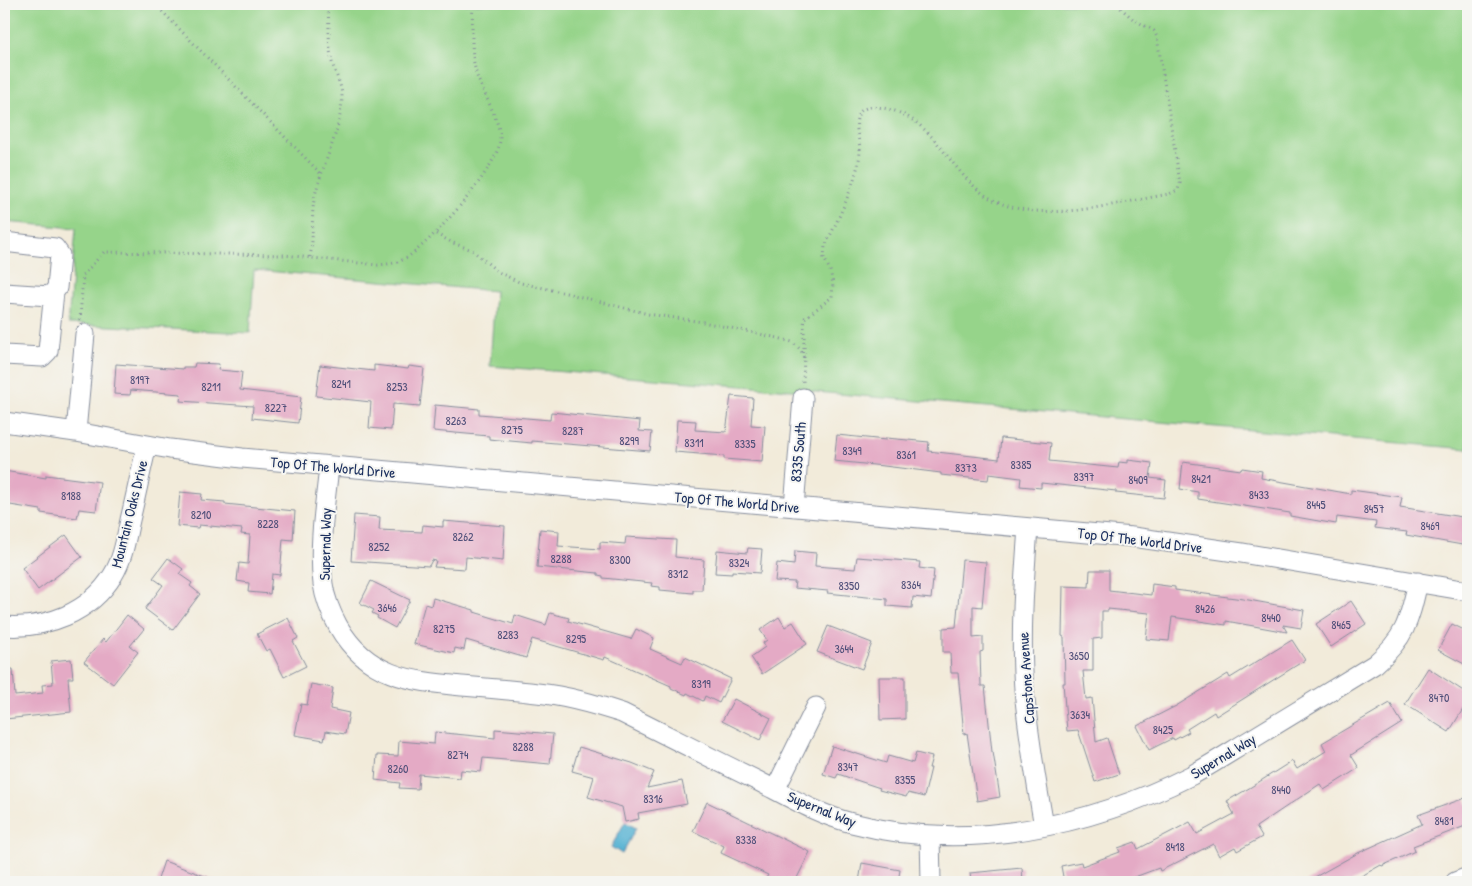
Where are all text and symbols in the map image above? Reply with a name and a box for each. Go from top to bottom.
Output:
house number: 8197 [130,371,150,388]
house number: 8241 [331,375,351,392]
house number: 8211 [201,378,221,395]
house number: 8253 [386,378,408,395]
house number: 8227 [265,399,287,416]
house number: 8263 [446,412,466,429]
house number: 8275 [501,421,523,438]
street label: 8335 South [785,421,811,483]
house number: 8287 [562,422,584,439]
house number: 8299 [619,432,639,449]
house number: 8311 [684,434,704,451]
house number: 8335 [734,435,756,452]
house number: 8349 [842,442,862,459]
house number: 8361 [896,446,916,463]
street label: Top Of The World Drive [270,451,396,483]
house number: 8385 [1011,456,1031,473]
street label: Mountain Oaks Drive [105,458,153,570]
house number: 8373 [955,459,977,476]
house number: 8397 [1074,468,1095,485]
house number: 8421 [1191,470,1211,487]
house number: 8409 [1128,471,1148,488]
street label: Top Of The World Drive [674,486,800,518]
house number: 8433 [1249,486,1269,503]
house number: 8188 [61,487,81,504]
house number: 8445 [1306,496,1326,513]
house number: 8457 [1364,500,1384,517]
house number: 8210 [191,506,211,523]
street label: Supernal Way [314,508,336,580]
house number: 8228 [257,515,279,532]
house number: 8469 [1421,517,1440,534]
street label: Top Of The World Drive [1076,522,1204,558]
house number: 8262 [452,528,474,545]
house number: 8252 [368,538,390,555]
house number: 8288 [550,550,572,567]
house number: 8300 [609,551,631,568]
house number: 8324 [729,554,750,571]
house number: 8312 [668,565,689,582]
house number: 8364 [901,576,921,593]
house number: 8350 [838,577,860,594]
house number: 3646 [377,599,397,616]
house number: 8426 [1195,600,1215,617]
house number: 8440 [1261,609,1281,626]
house number: 8465 [1331,616,1351,633]
house number: 8275 [433,620,455,637]
house number: 8283 [497,626,519,643]
house number: 8295 [566,630,586,647]
street label: Capstone Avenue [1012,631,1040,724]
house number: 3644 [834,640,854,657]
house number: 3650 [1069,647,1089,664]
house number: 8319 [691,675,711,692]
house number: 8470 [1428,689,1450,706]
house number: 3634 [1070,706,1091,723]
house number: 8425 [1153,721,1173,738]
street label: Supernal Way [1186,728,1260,784]
house number: 8288 [512,738,534,755]
house number: 8274 [447,746,469,763]
house number: 8347 [837,758,859,775]
house number: 8260 [388,760,408,777]
house number: 8355 [895,771,915,788]
house number: 8440 [1271,781,1291,798]
street label: Supernal Way [784,786,860,832]
house number: 8316 [643,790,663,807]
house number: 8481 [1434,812,1454,829]
house number: 8338 [735,831,757,848]
house number: 8418 [1165,838,1185,855]

